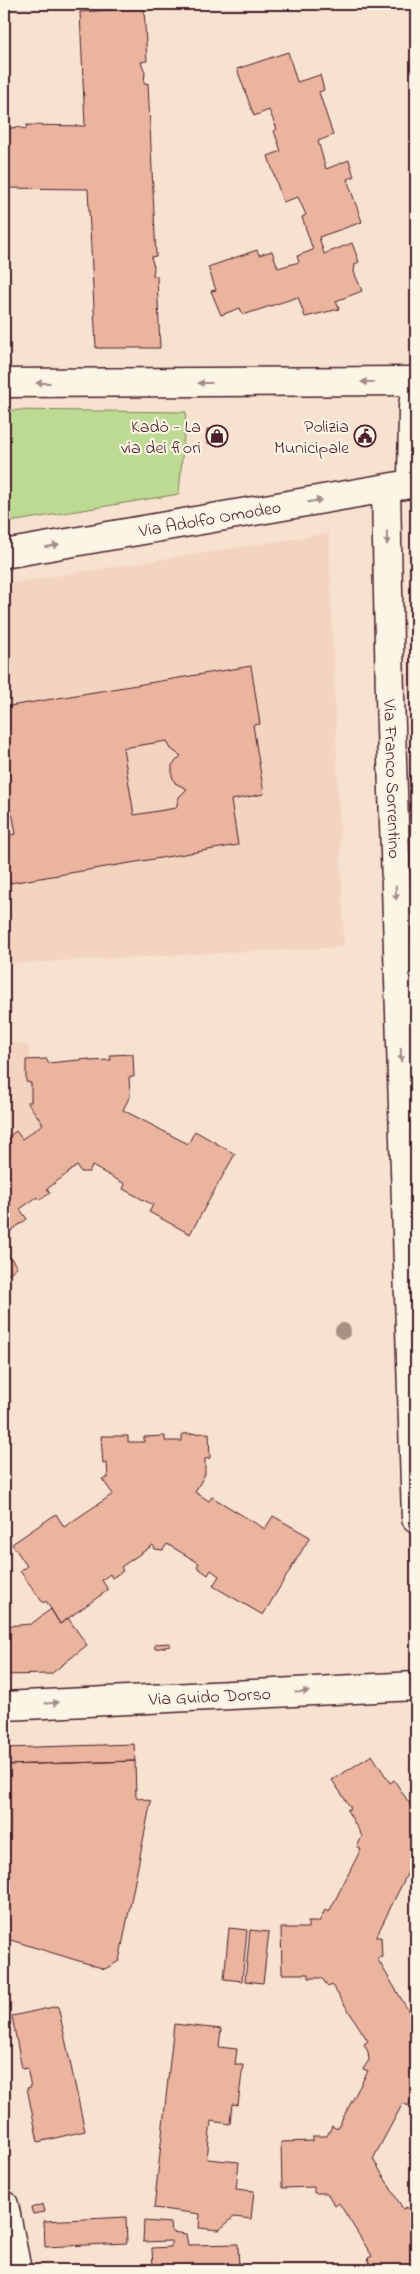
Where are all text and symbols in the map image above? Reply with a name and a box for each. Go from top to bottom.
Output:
one-way arrow [359,378,375,386]
one-way arrow [34,379,50,387]
one-way arrow [197,379,213,387]
place label: Kadò - La via dei fiori [121,415,201,462]
place label: Polizia Municipale [274,415,350,462]
shop icon: Kadò - La via dei fiori [205,424,229,448]
public building icon: Polizia Municipale [353,424,377,448]
street label: Via Adolfo Omodeo [136,495,283,546]
one-way arrow [308,497,324,505]
one-way arrow [383,530,391,546]
one-way arrow [44,542,60,550]
street label: Via Franco Sorrentino [375,698,406,859]
one-way arrow [392,885,400,901]
one-way arrow [397,1047,405,1063]
street label: Via Guido Dorso [147,1682,272,1714]
one-way arrow [294,1687,310,1695]
one-way arrow [45,1699,61,1707]

